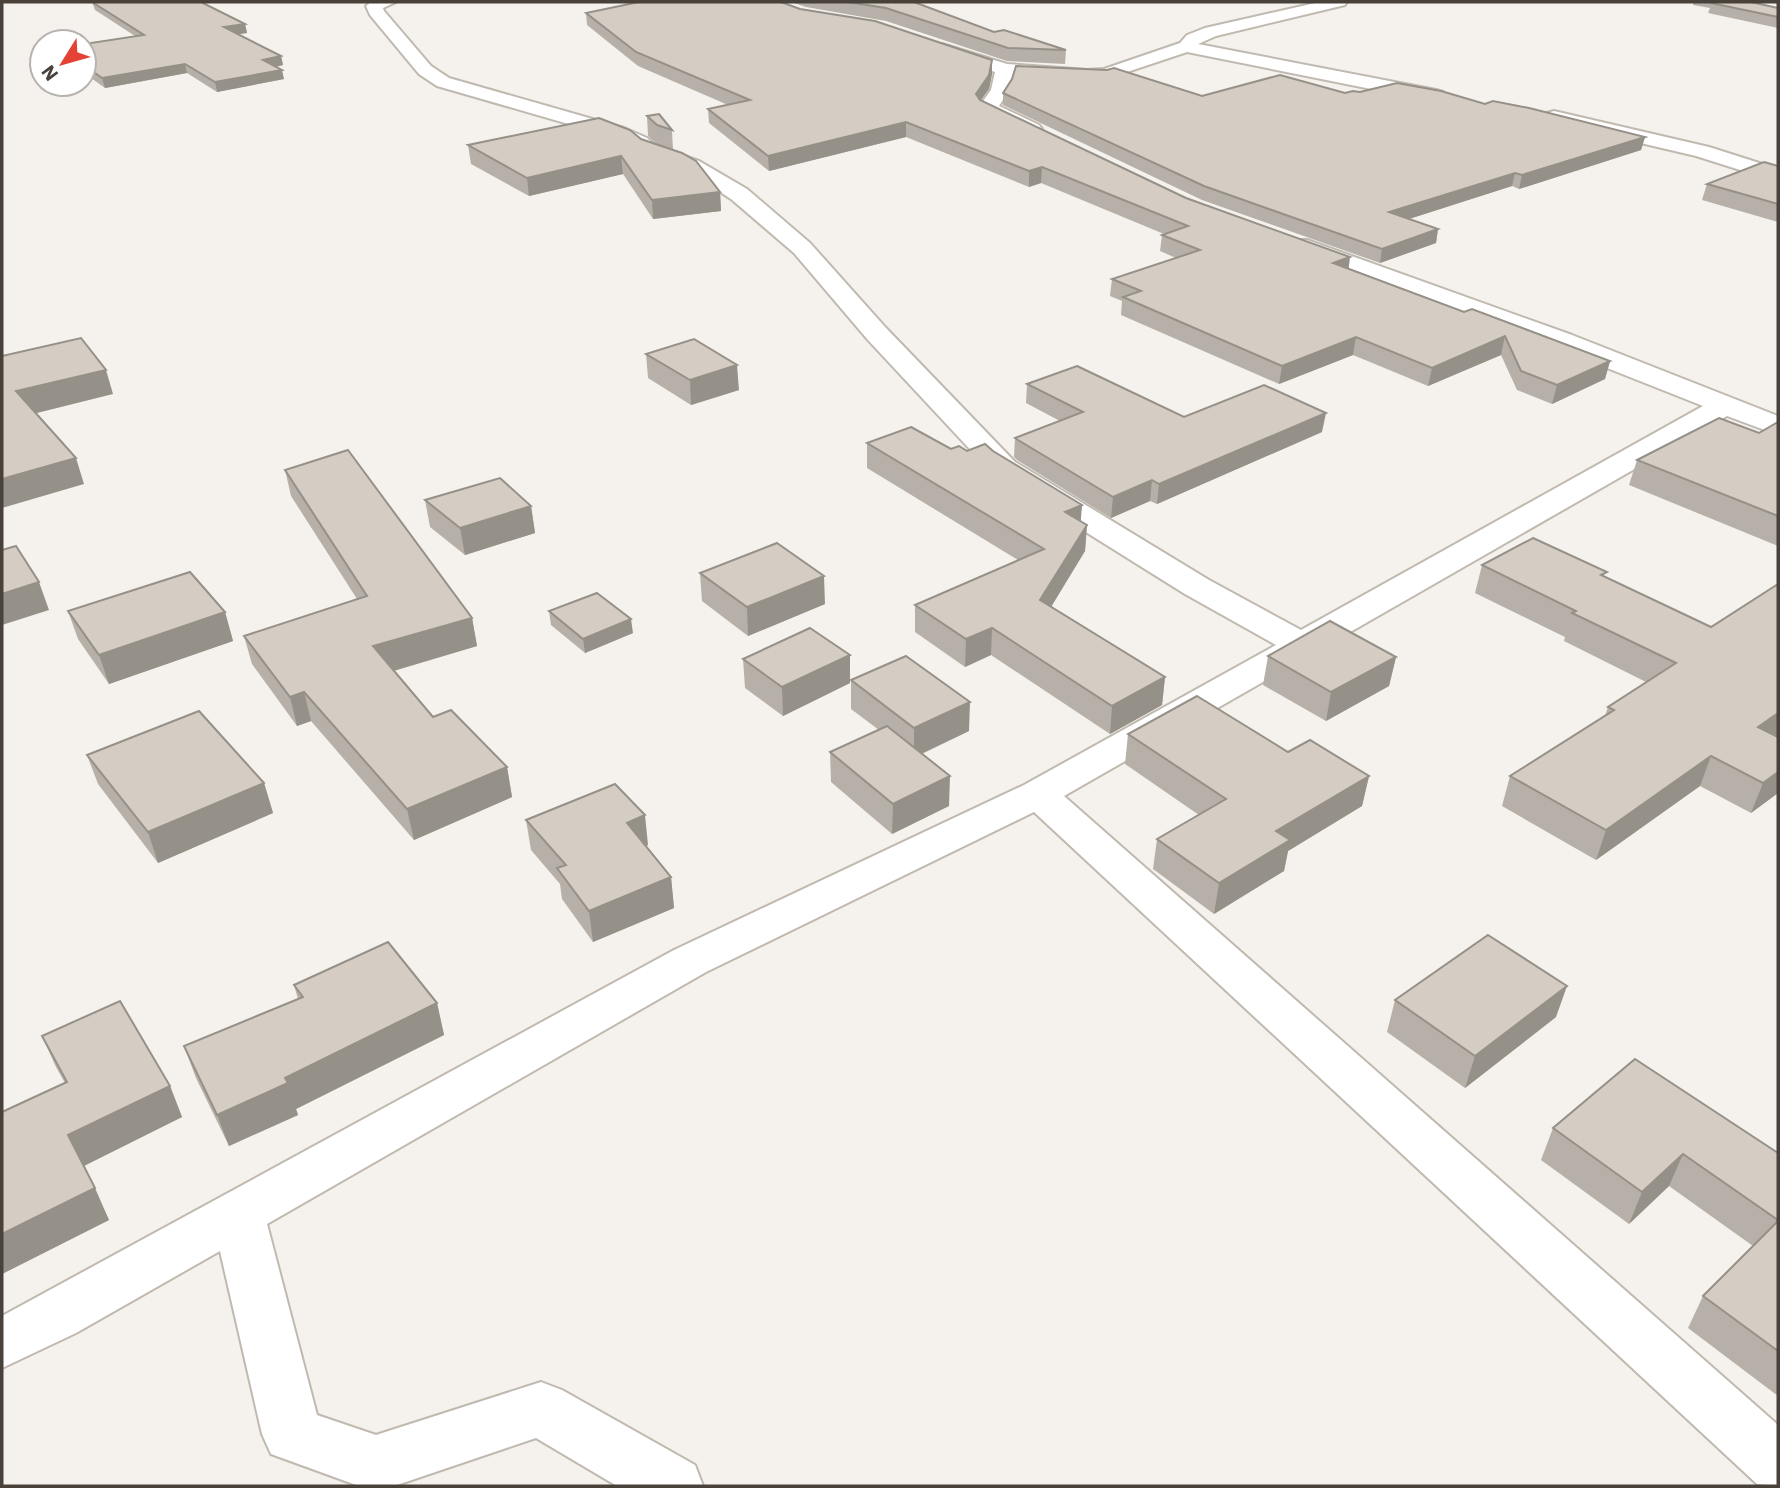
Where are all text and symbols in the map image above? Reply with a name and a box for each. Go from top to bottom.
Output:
north arrow [28,28,98,98]
text: N [36,61,63,86]

